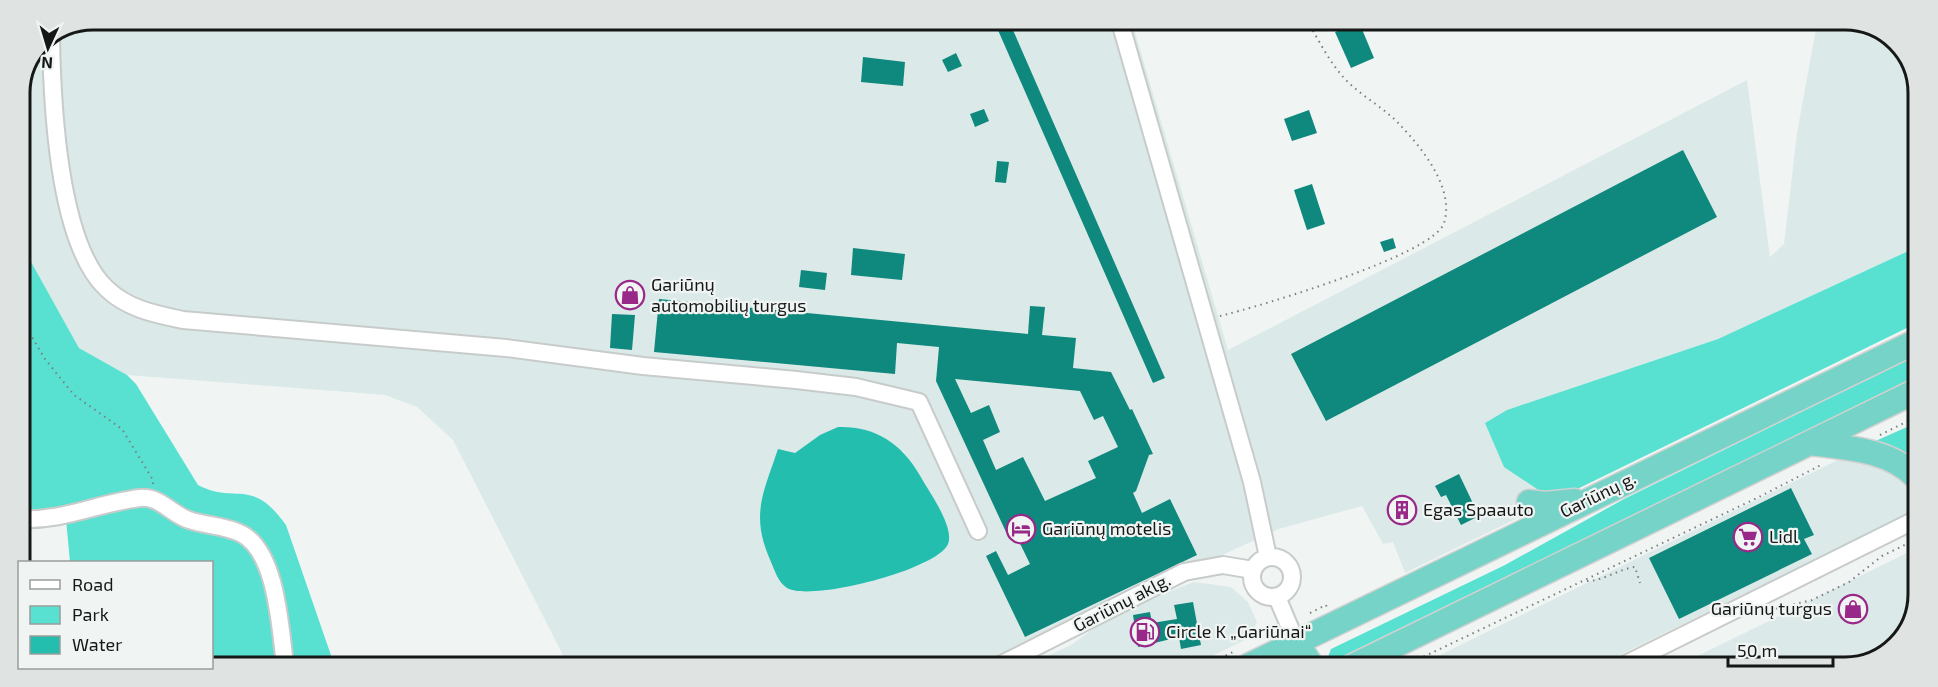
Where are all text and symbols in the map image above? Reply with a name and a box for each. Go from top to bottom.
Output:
north arrow [18,18,78,78]
text: N [40,54,53,73]
place label: Gariūnų automobilių turgus [651,273,806,316]
shop icon: Gariūnų automobilių turgus [614,279,646,311]
street label: Gariūnų g. [1556,466,1639,522]
building icon: Egas Spaauto [1386,494,1418,526]
place label: Egas Spaauto [1423,498,1534,520]
hotel icon: Gariūnų motelis [1005,513,1037,545]
place label: Gariūnų motelis [1042,517,1171,539]
supermarket icon: Lidl [1732,521,1764,553]
place label: Lidl [1769,525,1799,547]
legend [18,561,213,669]
street label: Gariūnų aklg. [1069,568,1174,636]
text: Road [72,573,113,595]
shop icon: Gariūnų turgus [1837,593,1869,625]
place label: Gariūnų turgus [1711,597,1832,619]
text: Park [72,603,109,625]
fuel station icon: Circle K „Gariūnai“ [1129,616,1161,648]
place label: Circle K „Gariūnai“ [1166,620,1311,642]
scale bar [1728,630,1833,668]
text: Water [72,633,122,655]
text: 50 m [1737,639,1777,661]

